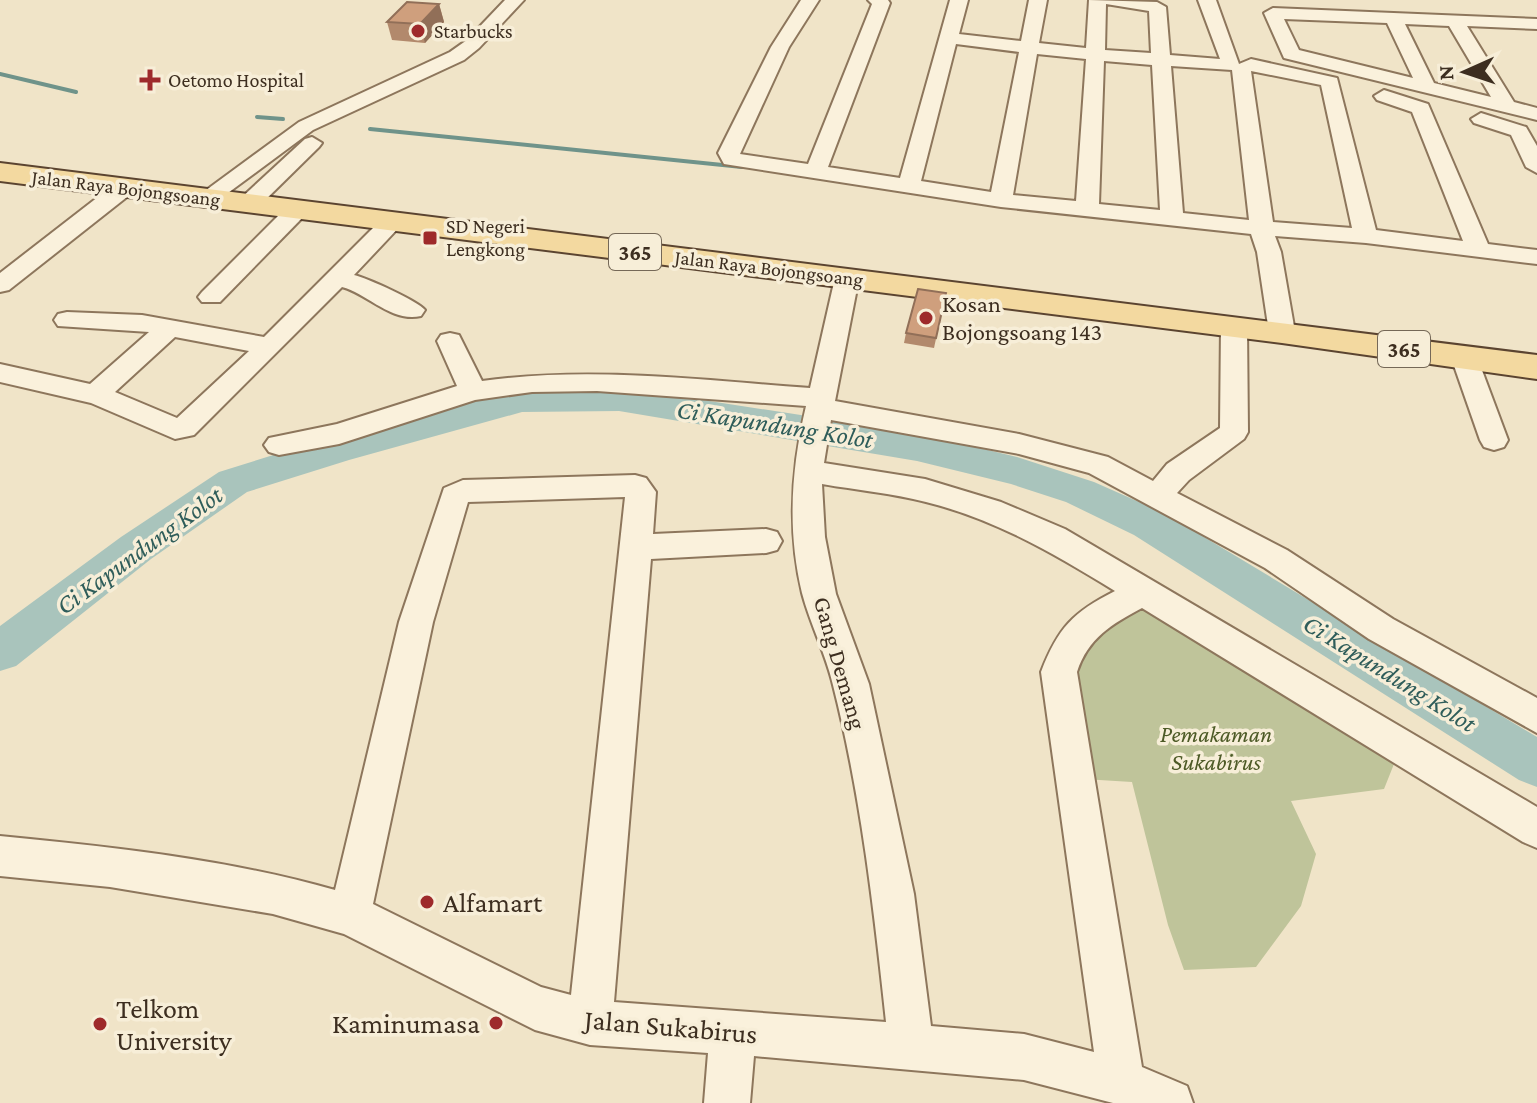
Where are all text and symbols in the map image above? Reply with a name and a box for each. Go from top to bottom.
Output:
place label: Starbucks [434,20,513,42]
marker: Starbucks [409,22,427,40]
north arrow [1425,32,1505,112]
text: N [1433,65,1458,81]
marker: Oetomo Hospital [139,69,161,91]
place label: Oetomo Hospital [168,69,304,92]
street label: Jalan Raya Bojongsoang [28,165,222,212]
place label: SD Negeri Lengkong [446,215,525,261]
marker: SD Negeri Lengkong [421,229,439,247]
road number: 365 [609,234,661,270]
street label: Jalan Raya Bojongsoang [671,245,865,292]
place label: Kosan Bojongsoang 143 [942,290,1102,345]
marker: Kosan Bojongsoang 143 [917,309,935,327]
road number: 365 [1378,331,1430,367]
water label: Ci Kapundung Kolot [675,395,875,454]
water label: Ci Kapundung Kolot [51,480,228,620]
street label: Gang Demang [809,593,872,733]
water label: Ci Kapundung Kolot [1298,609,1482,738]
park label: Pemakaman Sukabirus [1160,720,1272,775]
place label: Alfamart [443,887,543,918]
marker: Alfamart [418,893,436,911]
place label: Telkom University [116,993,233,1056]
street label: Jalan Sukabirus [580,1003,759,1049]
place label: Kaminumasa [332,1008,480,1039]
marker: Kaminumasa [487,1014,505,1032]
marker: Telkom University [91,1015,109,1033]

